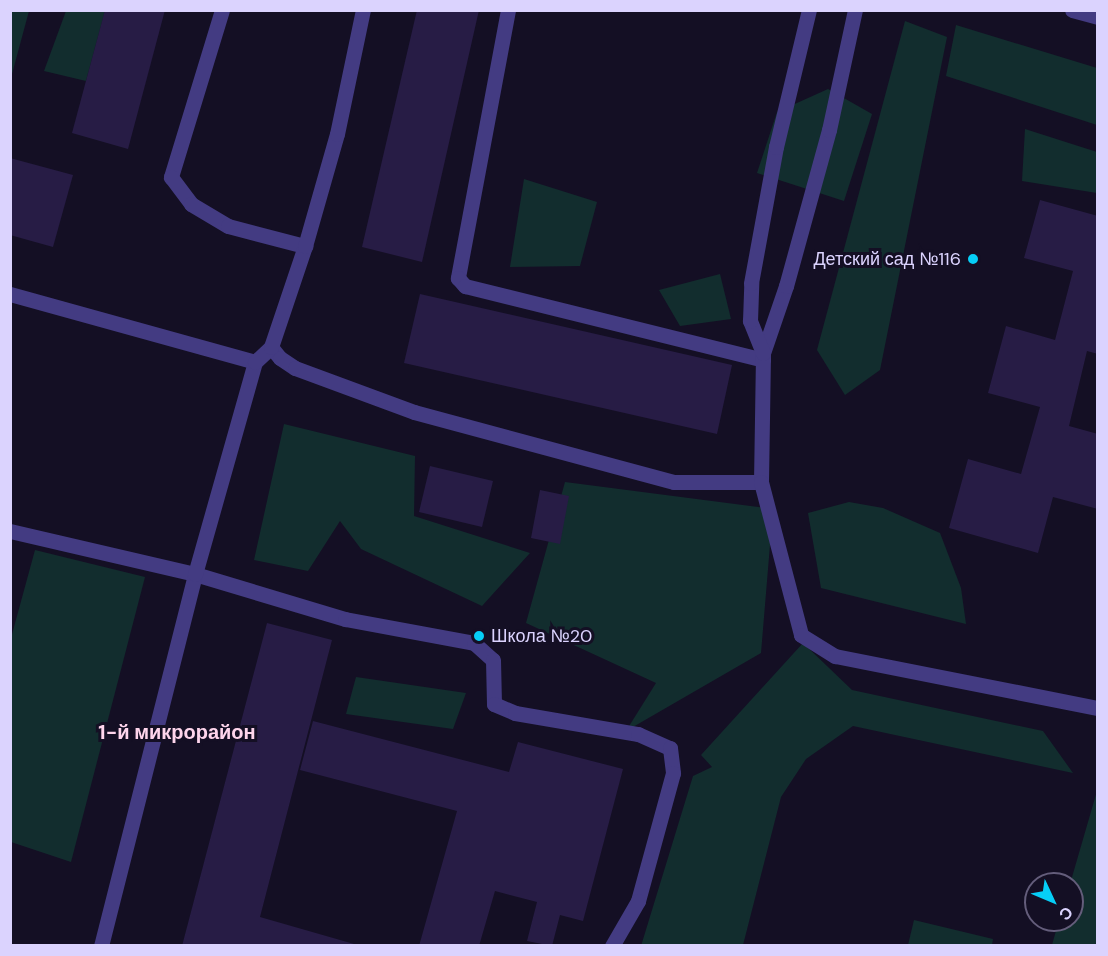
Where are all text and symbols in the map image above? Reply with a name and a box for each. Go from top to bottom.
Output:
place label: Детский сад №116 [813,248,961,270]
marker: Детский сад №116 [966,252,980,266]
place label: Школа №20 [491,625,592,647]
marker: Школа №20 [472,629,486,643]
district label: 1-й микрорайон [98,720,256,744]
north arrow [1024,872,1084,932]
text: С [1054,902,1077,925]

